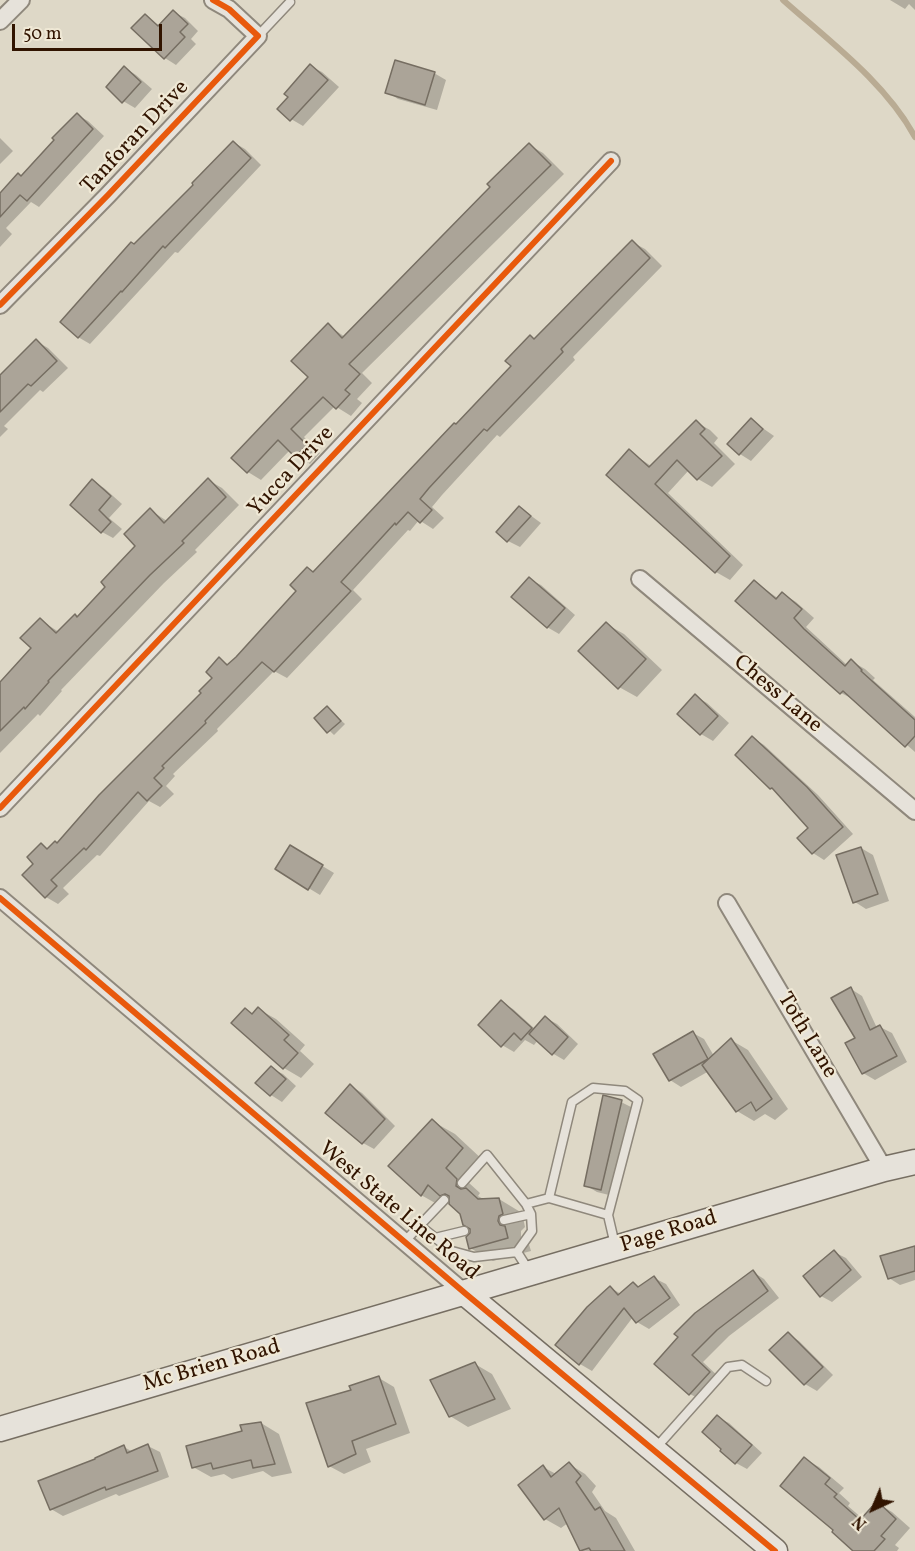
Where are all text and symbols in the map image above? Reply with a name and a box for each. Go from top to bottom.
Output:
scale bar [15,12,165,50]
text: 50 m [23,22,62,47]
street label: Tanforan Drive [76,75,196,201]
street label: Yucca Drive [244,421,340,523]
street label: Chess Lane [727,650,827,740]
street label: Toth Lane [770,988,842,1084]
street label: West State Line Road [312,1137,484,1287]
street label: Page Road [618,1206,720,1260]
street label: Mc Brien Road [140,1335,284,1399]
north arrow [843,1479,903,1539]
text: N [849,1510,872,1534]

